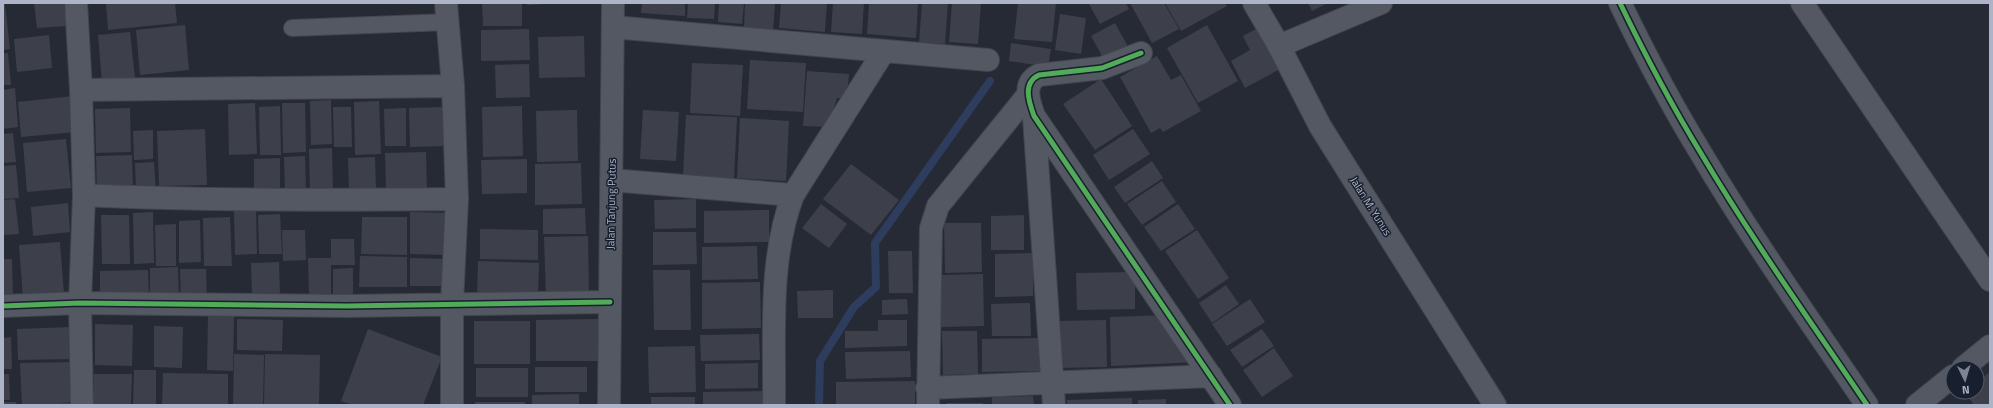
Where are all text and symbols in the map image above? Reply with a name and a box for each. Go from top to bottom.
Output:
street label: Jalan Tanjung Putus [602,159,620,249]
street label: Jalan M. Yunus [1346,173,1396,239]
north arrow [1945,360,1985,400]
text: N [1961,382,1970,398]

